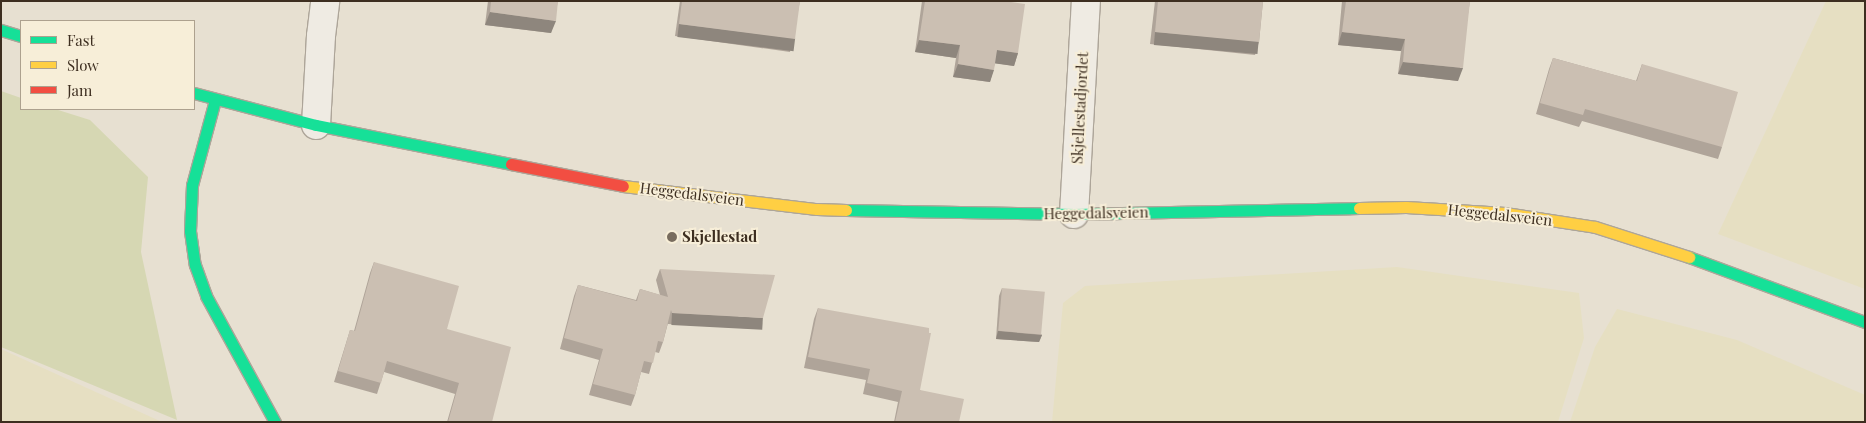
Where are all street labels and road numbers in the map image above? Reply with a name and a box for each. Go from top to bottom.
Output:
street label: Skjellestadjordet [1068,51,1092,165]
street label: Heggedalsveien [639,179,745,209]
street label: Heggedalsveien [1447,201,1553,229]
street label: Heggedalsveien [1043,203,1149,223]

